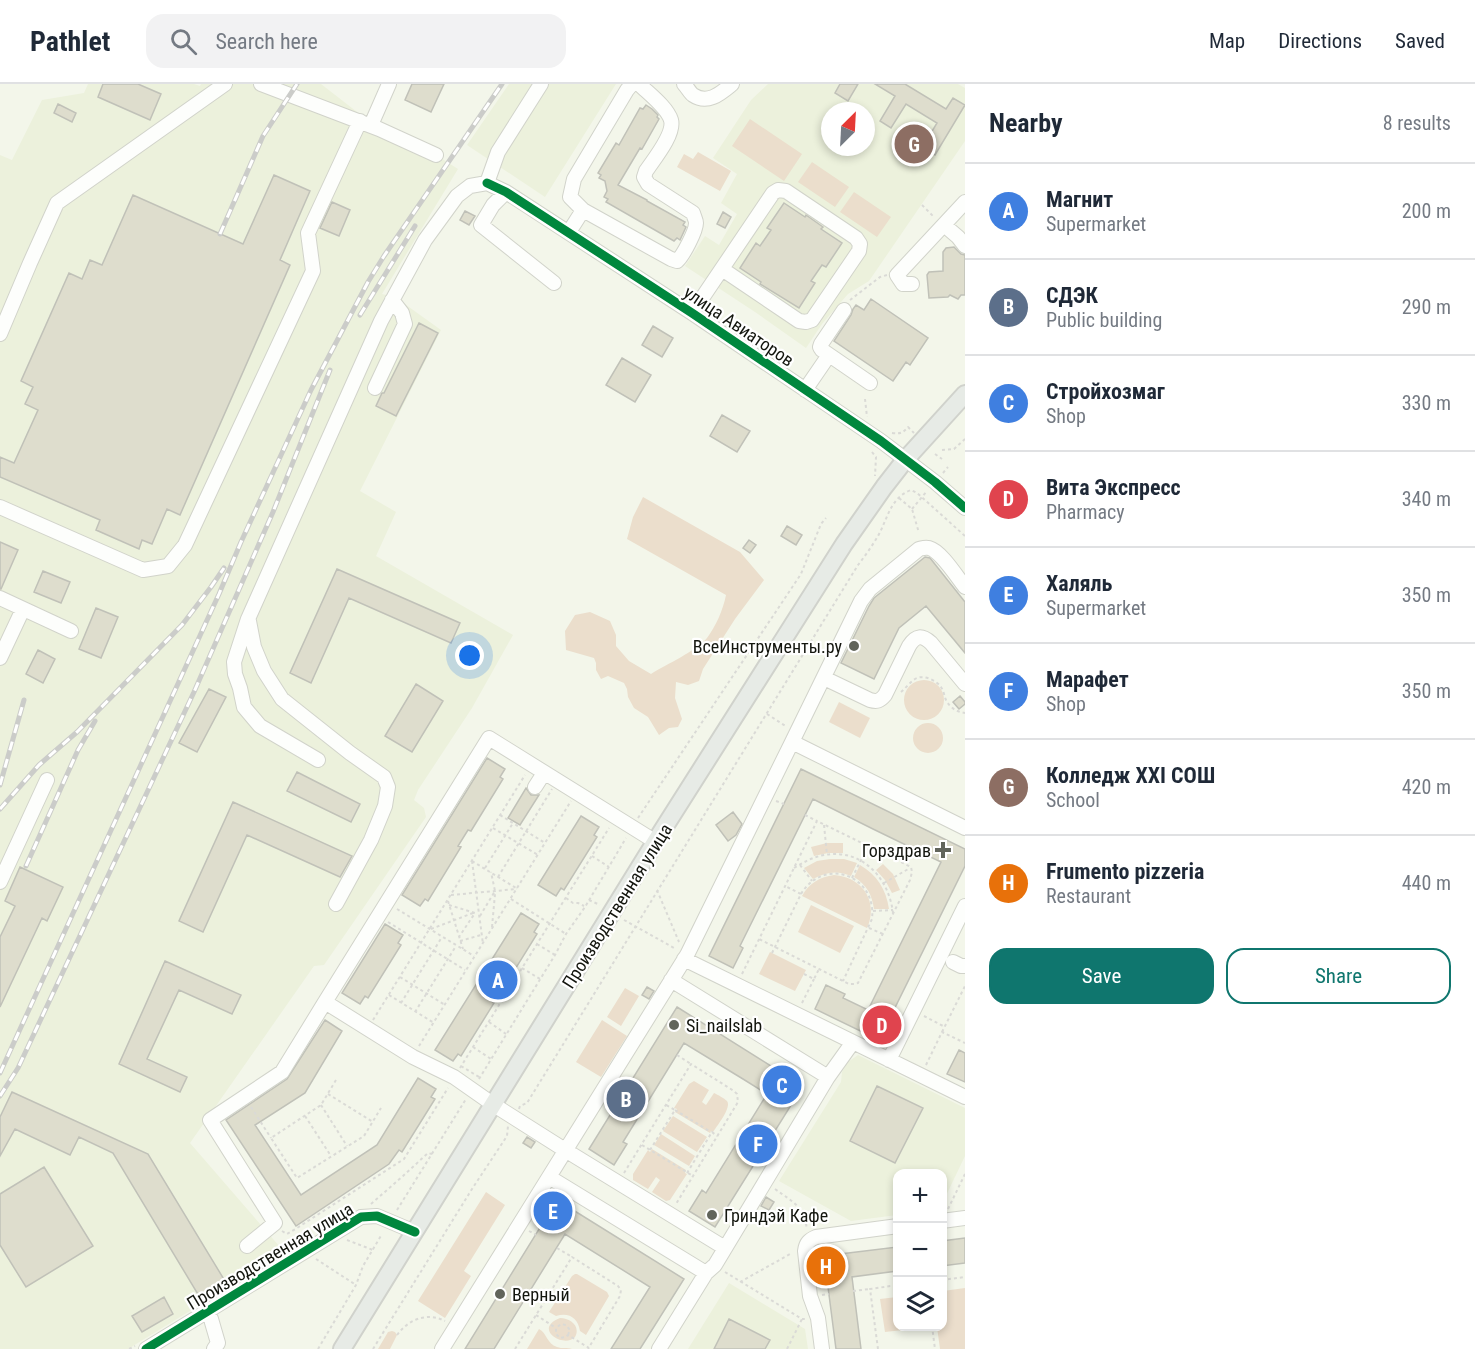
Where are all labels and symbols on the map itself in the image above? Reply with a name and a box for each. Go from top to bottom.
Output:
north arrow [821,102,875,156]
pin: G [894,122,934,166]
street label: улица Авиаторов [680,281,798,371]
place label: ВсеИнструменты.ру [693,636,842,657]
marker: ВсеИнструменты.ру [847,639,861,653]
your location [455,641,484,670]
street label: Производственная улица [558,820,676,992]
place label: Горздрав [862,840,931,861]
marker: Горздрав [936,843,950,857]
pin: A [478,958,518,1002]
pin: D [862,1002,902,1048]
place label: Si_nailslab [686,1015,762,1036]
marker: Si_nailslab [667,1018,681,1032]
pin: C [762,1062,802,1108]
pin: B [606,1076,646,1122]
pin: F [738,1122,777,1166]
pin: E [534,1188,572,1234]
street label: Производственная улица [183,1198,357,1314]
place label: Гриндэй Кафе [724,1205,828,1226]
marker: Гриндэй Кафе [705,1208,719,1222]
pin: H [806,1244,846,1288]
place label: Верный [512,1284,570,1305]
marker: Верный [493,1287,507,1301]

